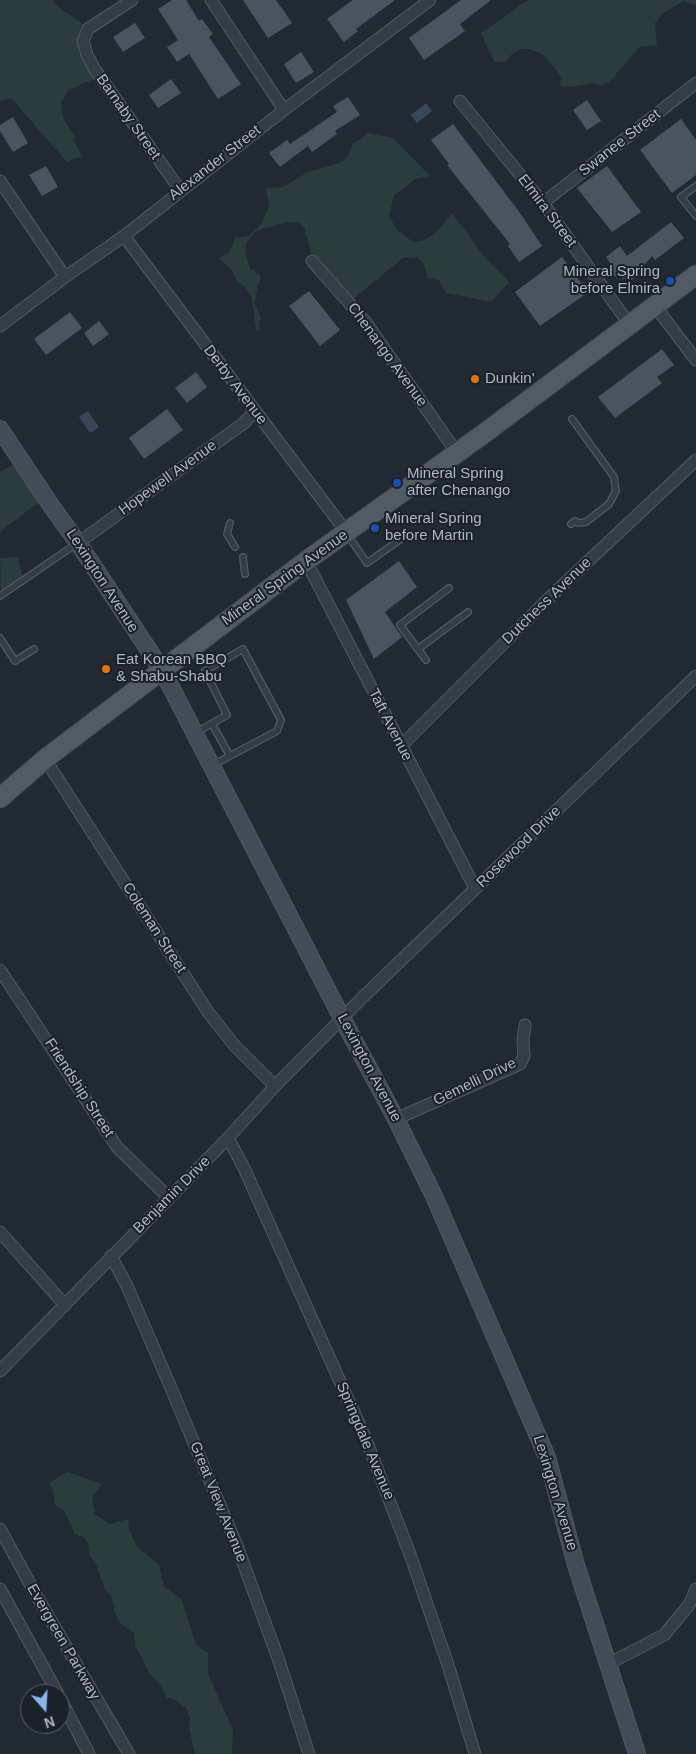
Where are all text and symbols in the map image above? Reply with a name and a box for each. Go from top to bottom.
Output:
street label: Barnaby Street [92,71,164,163]
street label: Swanee Street [576,106,664,180]
street label: Alexander Street [165,122,265,204]
street label: Elmira Street [514,171,580,251]
place label: Mineral Spring before Elmira [563,263,660,298]
marker: Mineral Spring before Elmira [664,275,676,287]
street label: Chenango Avenue [343,300,431,410]
street label: Derby Avenue [199,342,271,428]
place label: Dunkin' [485,370,535,388]
marker: Dunkin' [469,373,481,385]
street label: Hopewell Avenue [116,436,220,520]
place label: Mineral Spring after Chenango [407,465,510,500]
marker: Mineral Spring after Chenango [391,477,403,489]
place label: Mineral Spring before Martin [385,510,482,545]
marker: Mineral Spring before Martin [369,522,381,534]
street label: Lexington Avenue [62,526,142,636]
street label: Mineral Spring Avenue [218,526,352,630]
street label: Dutchess Avenue [499,554,595,648]
place label: Eat Korean BBQ & Shabu-Shabu [116,651,227,686]
marker: Eat Korean BBQ & Shabu-Shabu [100,663,112,675]
street label: Taft Avenue [364,686,416,764]
street label: Rosewood Drive [473,802,565,892]
street label: Coleman Street [118,879,190,977]
street label: Lexington Avenue [333,1011,405,1125]
street label: Friendship Street [40,1035,118,1141]
street label: Gemelli Drive [431,1054,519,1110]
street label: Benjamin Drive [130,1153,214,1237]
street label: Springdale Avenue [332,1379,398,1503]
street label: Lexington Avenue [529,1433,581,1553]
street label: Great View Avenue [186,1439,250,1565]
street label: Evergreen Parkway [22,1581,104,1703]
north arrow [20,1684,70,1734]
text: N [42,1713,57,1731]

